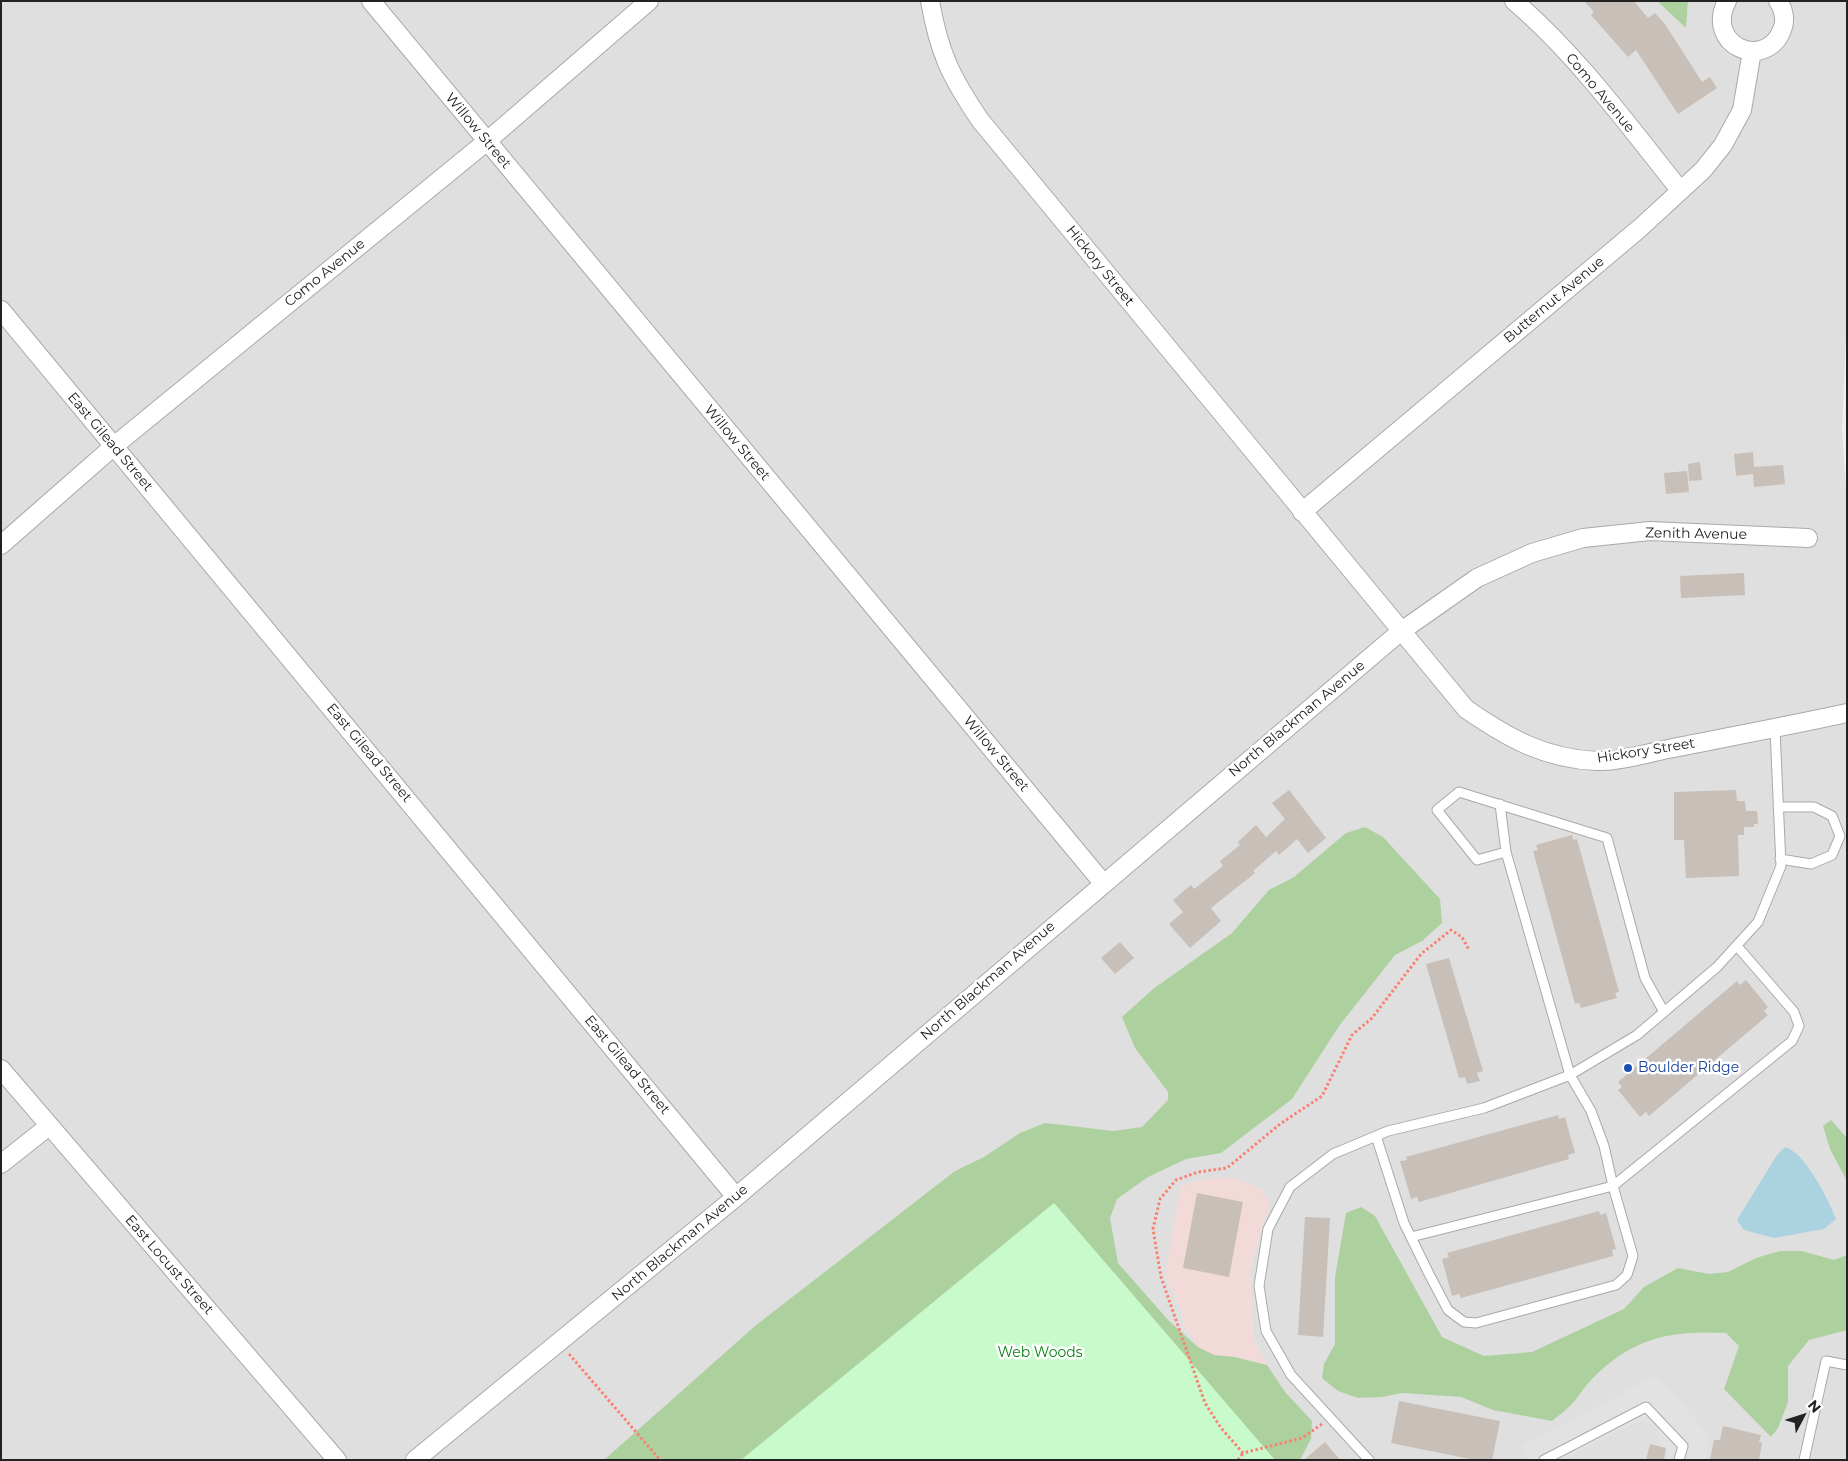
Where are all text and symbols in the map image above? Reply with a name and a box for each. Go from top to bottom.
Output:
street label: Como Avenue [1562,50,1638,136]
street label: Willow Street [442,90,514,172]
street label: Hickory Street [1062,222,1138,310]
street label: Como Avenue [281,235,369,311]
street label: Butternut Avenue [1500,253,1608,347]
street label: East Gilead Street [64,389,156,495]
street label: Willow Street [701,402,773,484]
street label: Zenith Avenue [1645,525,1747,543]
street label: North Blackman Avenue [1226,657,1368,781]
street label: East Gilead Street [323,700,415,806]
street label: Willow Street [960,713,1032,795]
street label: Hickory Street [1596,735,1696,767]
street label: North Blackman Avenue [917,918,1059,1044]
street label: East Gilead Street [581,1012,673,1118]
place label: Boulder Ridge [1638,1060,1739,1076]
marker: Boulder Ridge [1622,1062,1634,1074]
street label: North Blackman Avenue [609,1181,751,1305]
street label: East Locust Street [121,1212,217,1318]
park label: Web Woods [997,1345,1083,1361]
north arrow [1778,1391,1828,1441]
text: N [1804,1396,1825,1416]

